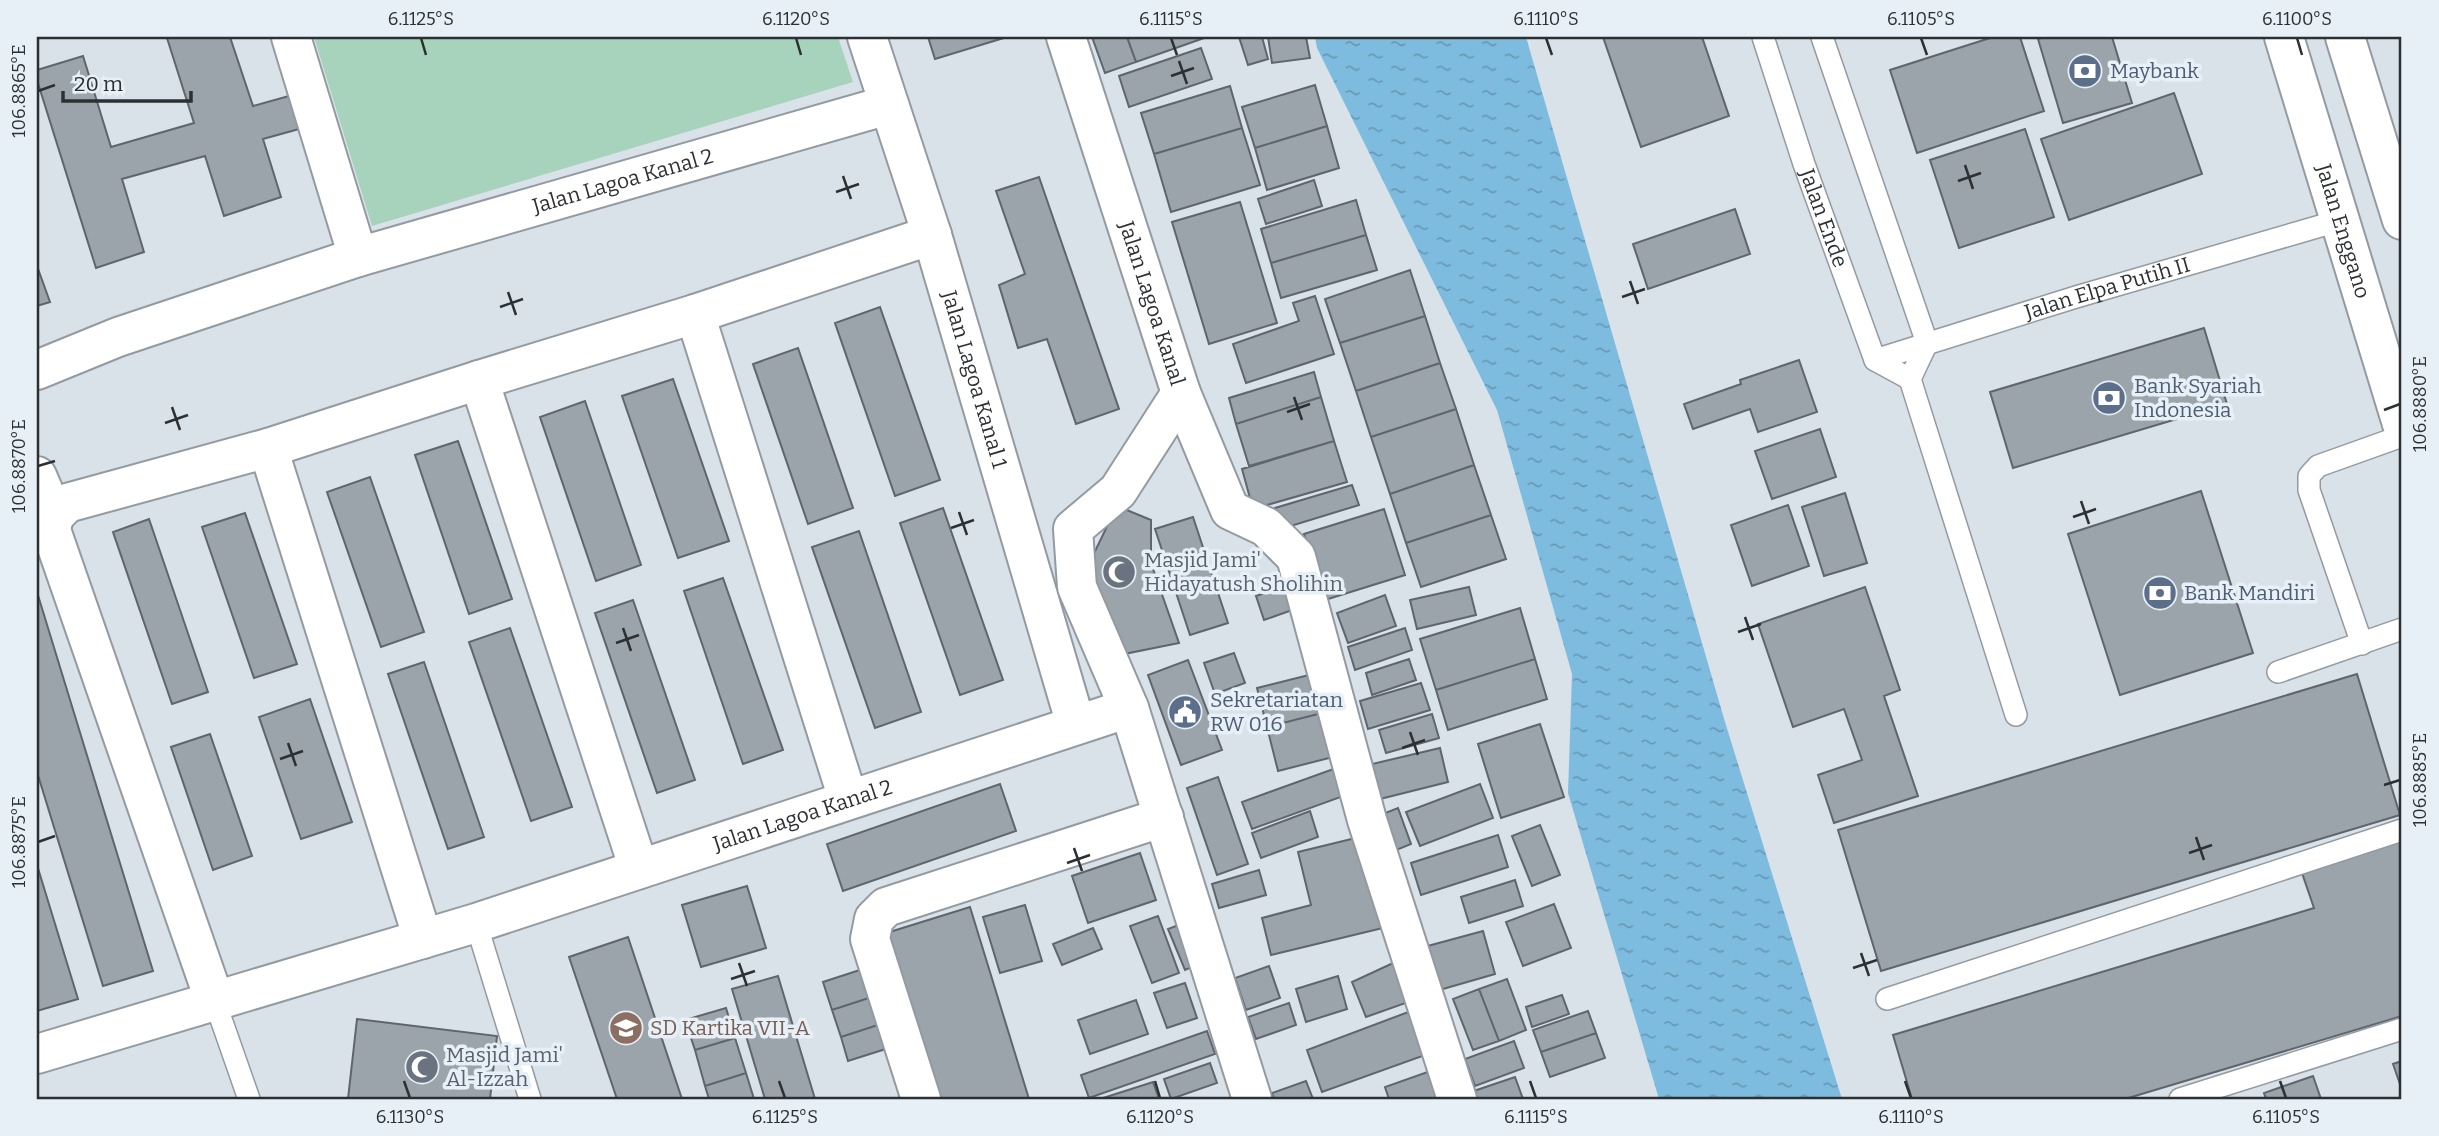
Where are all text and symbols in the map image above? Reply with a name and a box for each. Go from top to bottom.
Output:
text: 6.1125°S [388,8,454,30]
text: 6.1120°S [762,8,830,30]
text: 6.1115°S [1139,8,1203,30]
text: 6.1110°S [1513,8,1579,30]
text: 6.1105°S [1887,8,1955,30]
text: 6.1100°S [2262,8,2332,30]
text: 106.8865°E [8,44,30,138]
bank icon: Maybank [2066,52,2104,90]
place label: Maybank [2110,58,2199,84]
scale bar [63,60,191,104]
text: 20 m [74,71,123,97]
street label: Jalan Lagoa Kanal 2 [529,143,716,220]
street label: Jalan Enggano [2310,160,2376,302]
street label: Jalan Ende [1794,164,1853,271]
street label: Jalan Lagoa Kanal [1113,217,1191,389]
street label: Jalan Elpa Putih II [2020,252,2193,326]
street label: Jalan Lagoa Kanal 1 [936,287,1013,472]
text: 106.8880°E [2409,356,2431,452]
place label: Bank Syariah Indonesia [2134,373,2262,423]
bank icon: Bank Syariah Indonesia [2090,379,2128,417]
text: 106.8870°E [8,419,30,513]
place label: Masjid Jami' Hidayatush Sholihin [1144,547,1343,597]
mosque icon: Masjid Jami' Hidayatush Sholihin [1100,553,1138,591]
bank icon: Bank Mandiri [2141,574,2179,612]
place label: Bank Mandiri [2184,580,2315,606]
place label: Sekretariatan RW 016 [1210,687,1343,737]
public building icon: Sekretariatan RW 016 [1166,693,1204,731]
text: 106.8885°E [2409,733,2431,827]
street label: Jalan Lagoa Kanal 2 [709,774,895,857]
text: 106.8875°E [8,796,30,888]
school or university icon: SD Kartika VII-A [607,1009,645,1047]
place label: SD Kartika VII-A [650,1015,810,1041]
place label: Masjid Jami' Al-Izzah [446,1042,563,1092]
mosque icon: Masjid Jami' Al-Izzah [403,1048,441,1086]
text: 6.1130°S [376,1106,444,1128]
text: 6.1125°S [752,1106,818,1128]
text: 6.1120°S [1126,1106,1194,1128]
text: 6.1115°S [1504,1106,1568,1128]
text: 6.1110°S [1878,1106,1944,1128]
text: 6.1105°S [2252,1106,2320,1128]

